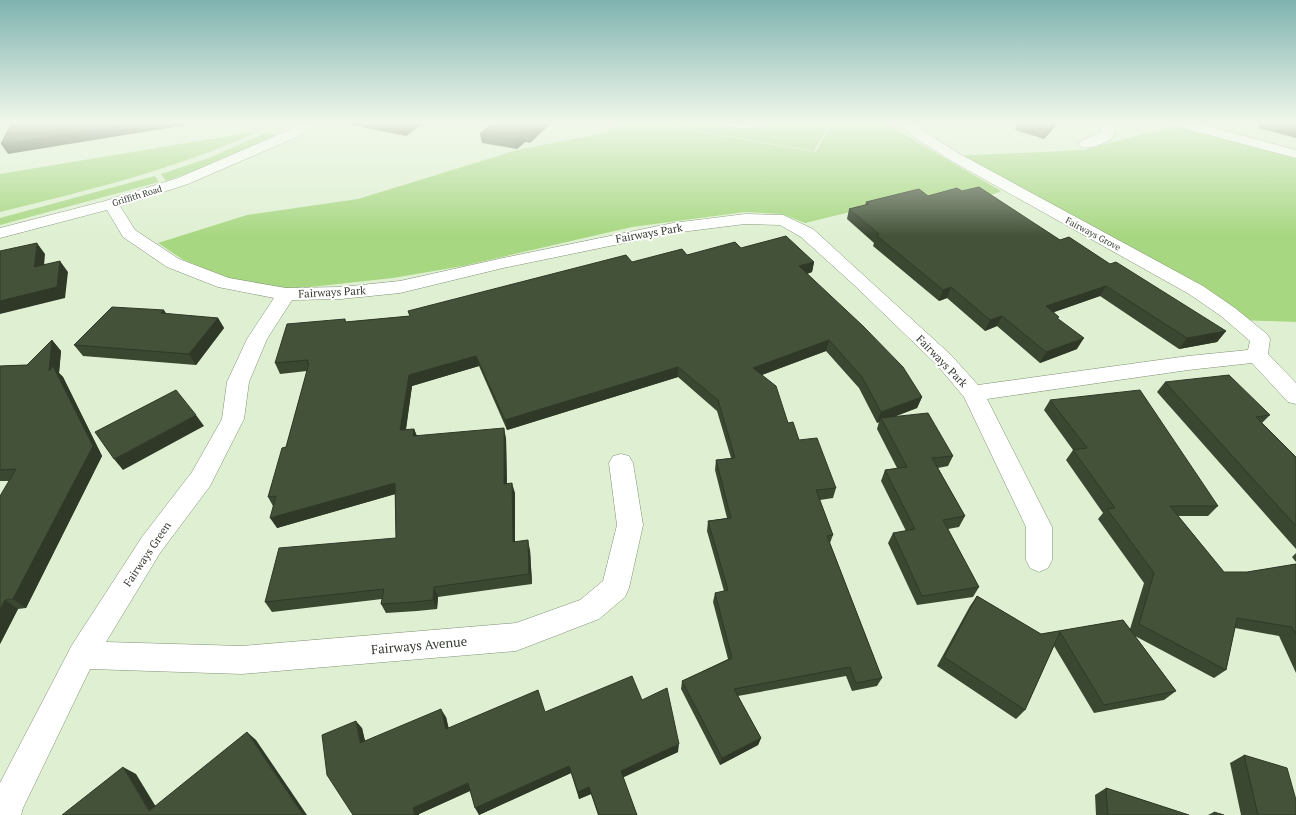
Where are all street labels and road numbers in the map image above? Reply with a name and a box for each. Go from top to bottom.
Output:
street label: Griffith Road [111,183,163,209]
street label: Fairways Grove [1063,214,1123,254]
street label: Fairways Park [614,220,684,246]
street label: Fairways Park [298,283,367,301]
street label: Fairways Park [913,332,971,390]
street label: Fairways Green [120,519,174,589]
street label: Fairways Avenue [370,632,468,658]

